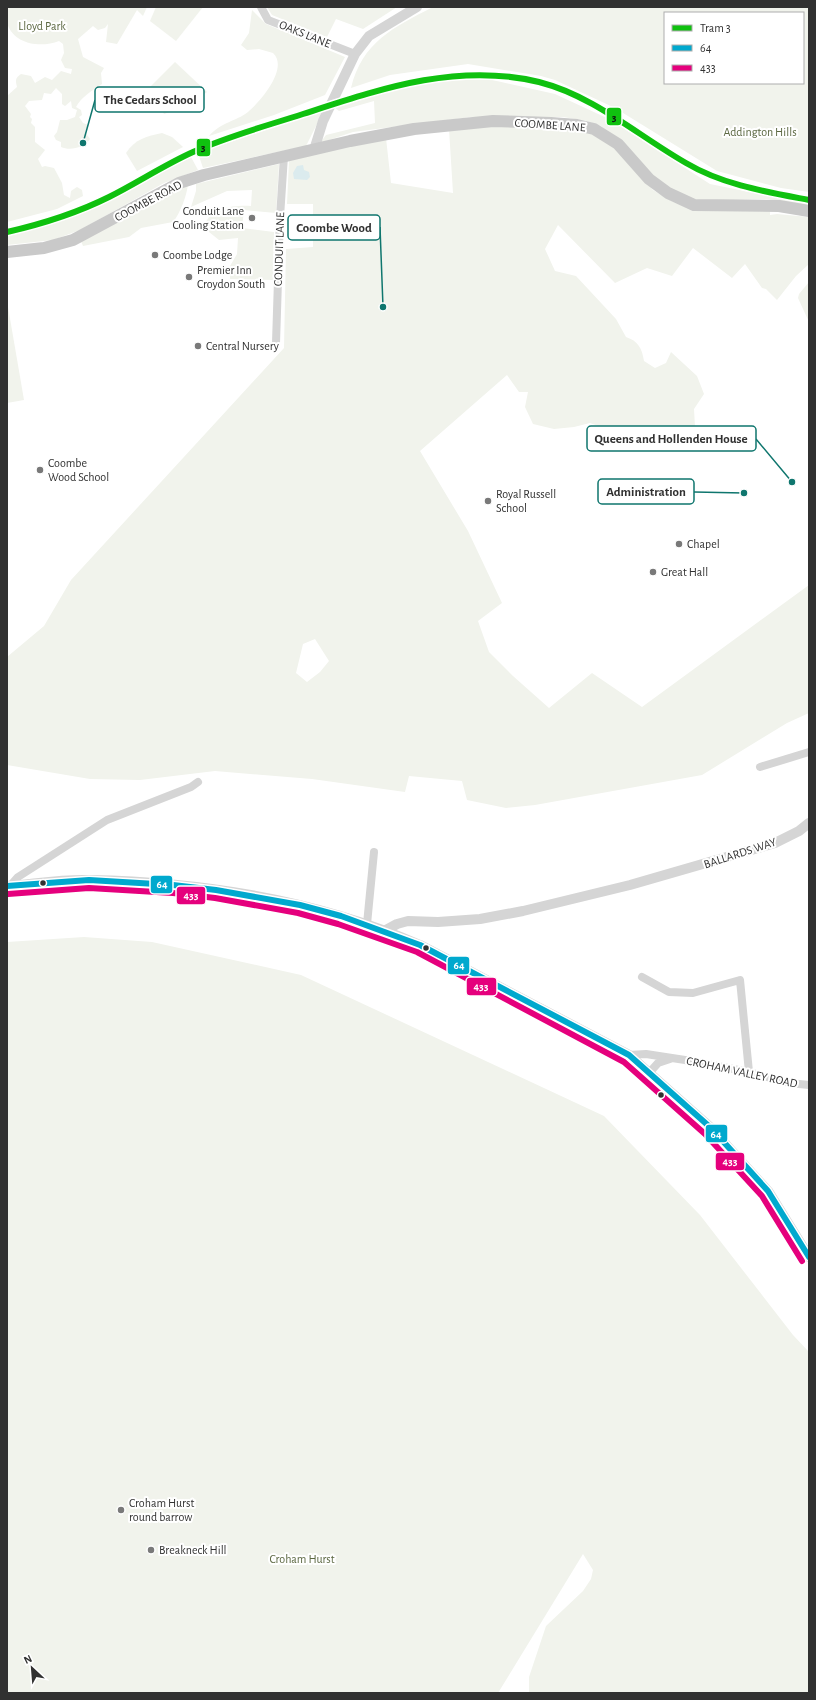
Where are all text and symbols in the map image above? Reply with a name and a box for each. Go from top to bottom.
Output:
legend [664,12,804,84]
street label: OAKS LANE [277,18,333,50]
park label: Lloyd Park [18,20,66,33]
text: Tram 3 [700,22,731,34]
text: 64 [700,42,712,54]
text: 433 [700,62,716,74]
callout: The Cedars School [95,87,204,112]
text: The Cedars School [103,94,197,107]
line badge: 3 [606,107,622,126]
text: 3 [612,112,617,123]
street label: COOMBE LANE [514,117,586,133]
park label: Addington Hills [723,126,797,138]
line badge: 3 [196,138,211,157]
text: 3 [201,142,206,153]
street label: COOMBE ROAD [113,178,184,224]
place label: Conduit Lane Cooling Station [173,205,244,231]
street label: CONDUIT LANE [272,212,286,286]
marker: Conduit Lane Cooling Station [247,213,257,223]
callout: Coombe Wood [288,215,380,240]
text: Coombe Wood [296,222,372,235]
place label: Coombe Lodge [163,249,232,261]
marker: Coombe Lodge [150,250,160,260]
place label: Premier Inn Croydon South [197,264,265,291]
marker: Premier Inn Croydon South [184,272,194,282]
place label: Central Nursery [206,340,279,353]
marker: Central Nursery [193,341,203,351]
callout: Queens and Hollenden House [587,426,756,451]
text: Queens and Hollenden House [594,433,748,446]
place label: Coombe Wood School [48,457,109,483]
marker: Coombe Wood School [35,465,45,475]
callout: Administration [598,479,694,504]
text: Administration [606,486,686,499]
place label: Royal Russell School [496,488,556,514]
marker: Royal Russell School [483,496,493,506]
place label: Chapel [687,538,720,550]
marker: Chapel [674,539,684,549]
place label: Great Hall [661,566,708,578]
marker: Great Hall [648,567,658,577]
street label: BALLARDS WAY [702,835,778,870]
line badge: 64 [150,875,173,894]
unlabelled marker [38,878,48,888]
text: 64 [157,879,168,890]
line badge: 433 [176,886,206,905]
text: 433 [183,890,199,901]
unlabelled marker [421,943,431,953]
line badge: 64 [447,956,470,975]
text: 64 [454,960,465,971]
line badge: 433 [466,977,497,996]
text: 433 [473,981,489,992]
street label: CROHAM VALLEY ROAD [685,1054,799,1090]
unlabelled marker [656,1090,666,1100]
line badge: 64 [705,1124,728,1143]
text: 64 [711,1129,722,1140]
line badge: 433 [715,1152,745,1171]
text: 433 [722,1156,738,1167]
place label: Croham Hurst round barrow [129,1497,194,1523]
marker: Croham Hurst round barrow [116,1505,126,1515]
place label: Breakneck Hill [159,1544,227,1556]
marker: Breakneck Hill [146,1545,156,1555]
park label: Croham Hurst [269,1553,335,1565]
north arrow [12,1648,52,1688]
text: N [22,1653,34,1666]

